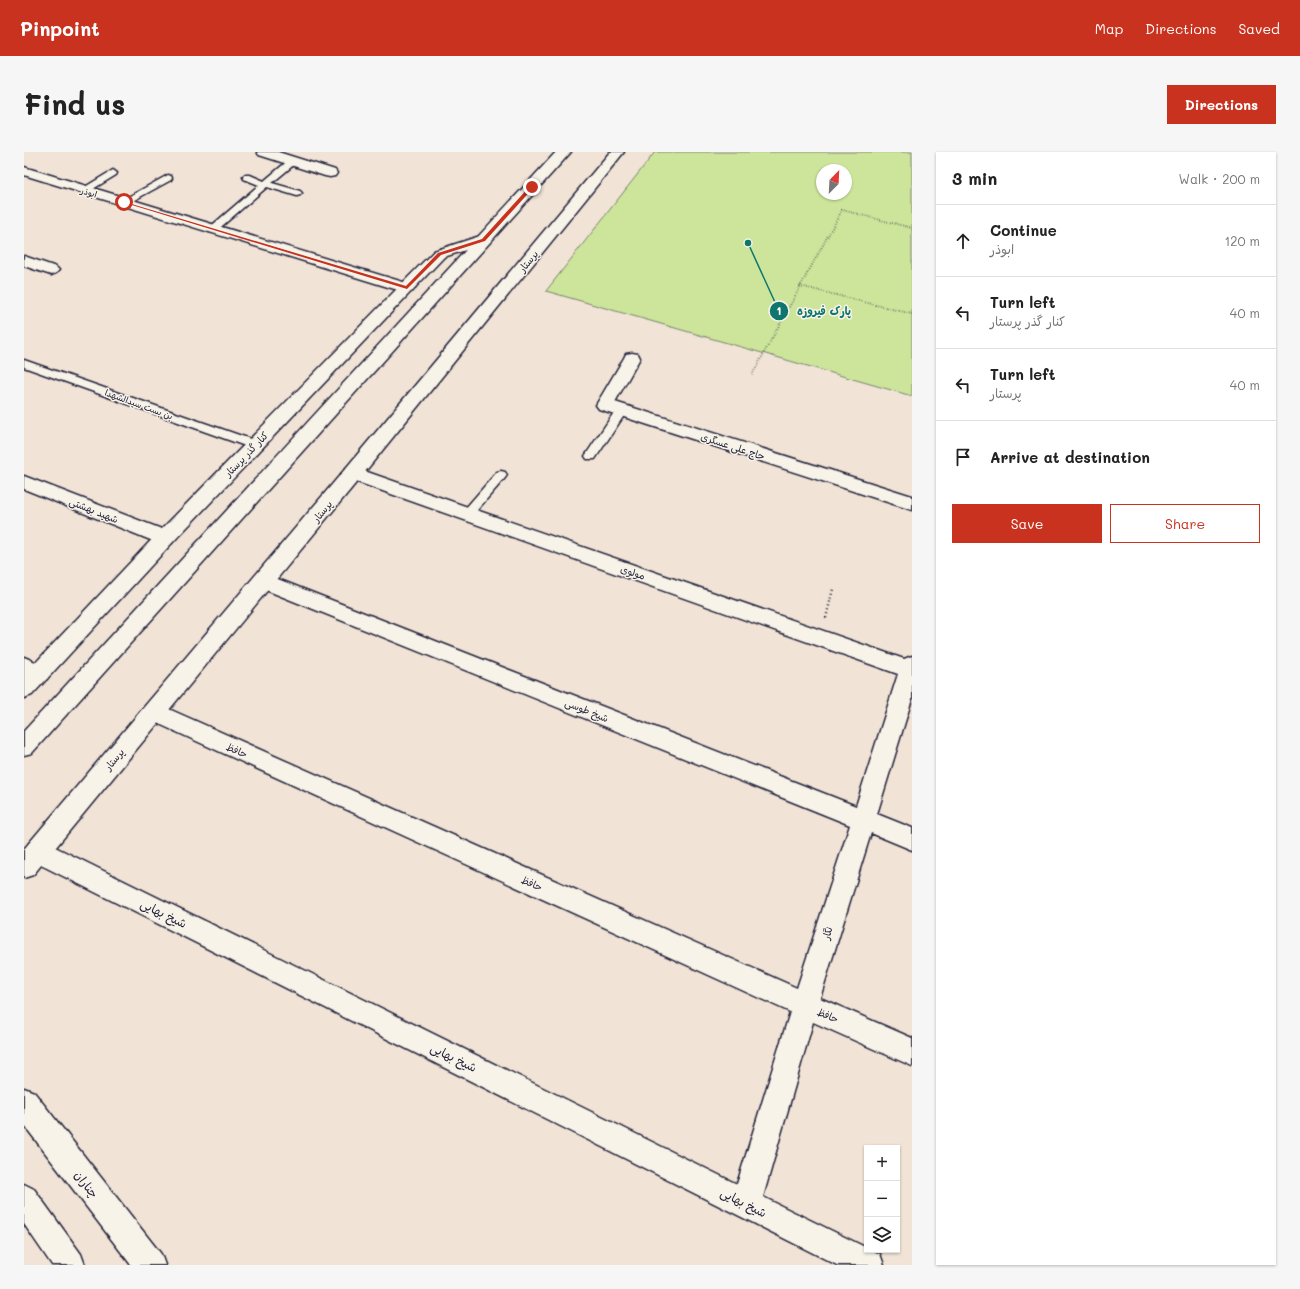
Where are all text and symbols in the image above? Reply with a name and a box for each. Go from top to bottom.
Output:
text: Pinpoint [20,16,100,41]
text: Map [1095,19,1123,38]
text: Directions [1145,19,1216,38]
text: Saved [1238,19,1280,38]
button: Directions [1167,85,1276,124]
text: Find us [24,86,125,122]
north arrow [816,164,852,200]
text: 3 min [952,167,997,189]
text: Walk · 200 m [1179,170,1260,187]
route end [523,178,541,196]
street label: ابوذر [78,184,99,201]
route start [115,193,133,211]
text: Continue [990,220,1057,240]
icon: ahead [952,230,974,252]
text: 120 m [1224,232,1260,249]
text: ابوذر [990,240,1014,257]
street label: پرستار [514,247,541,276]
text: Turn left [990,292,1055,312]
callout: پارک فیروزه [769,299,859,322]
text: 1 [776,302,782,318]
icon: left [952,302,974,324]
text: پارک فیروزه [797,303,852,319]
text: 40 m [1230,304,1260,321]
text: کنار گذر پرستار [990,312,1065,329]
text: Turn left [990,364,1055,384]
icon: left [952,374,974,396]
text: 40 m [1230,376,1260,393]
text: پرستار [990,384,1022,401]
street label: بن بست سیدالشهدا [103,387,175,421]
street label: کنار گذر پرستار [220,428,271,480]
street label: حاج علی عسگری [699,429,767,464]
icon: arrive [952,446,974,468]
text: Arrive at destination [990,447,1150,467]
street label: شهید بهشتی [67,494,121,527]
street label: پرستار [308,497,335,526]
button: Save [952,504,1102,543]
button: Share [1110,504,1260,543]
street label: مولوی [619,561,647,583]
street label: شیخ طوسی [563,695,611,726]
street label: حافظ [224,739,250,761]
street label: پرستار [100,745,127,774]
street label: حافظ [519,872,545,894]
street label: شیخ بهایی [137,895,190,933]
street label: نگار [818,925,836,942]
street label: حافظ [815,1004,841,1026]
street label: شیخ بهایی [427,1039,480,1077]
map controls [864,1145,900,1253]
button: + [864,1145,900,1181]
street label: چناران [71,1167,103,1201]
button: − [864,1181,900,1217]
street label: شیخ بهایی [717,1184,770,1222]
button: layers [864,1217,900,1253]

